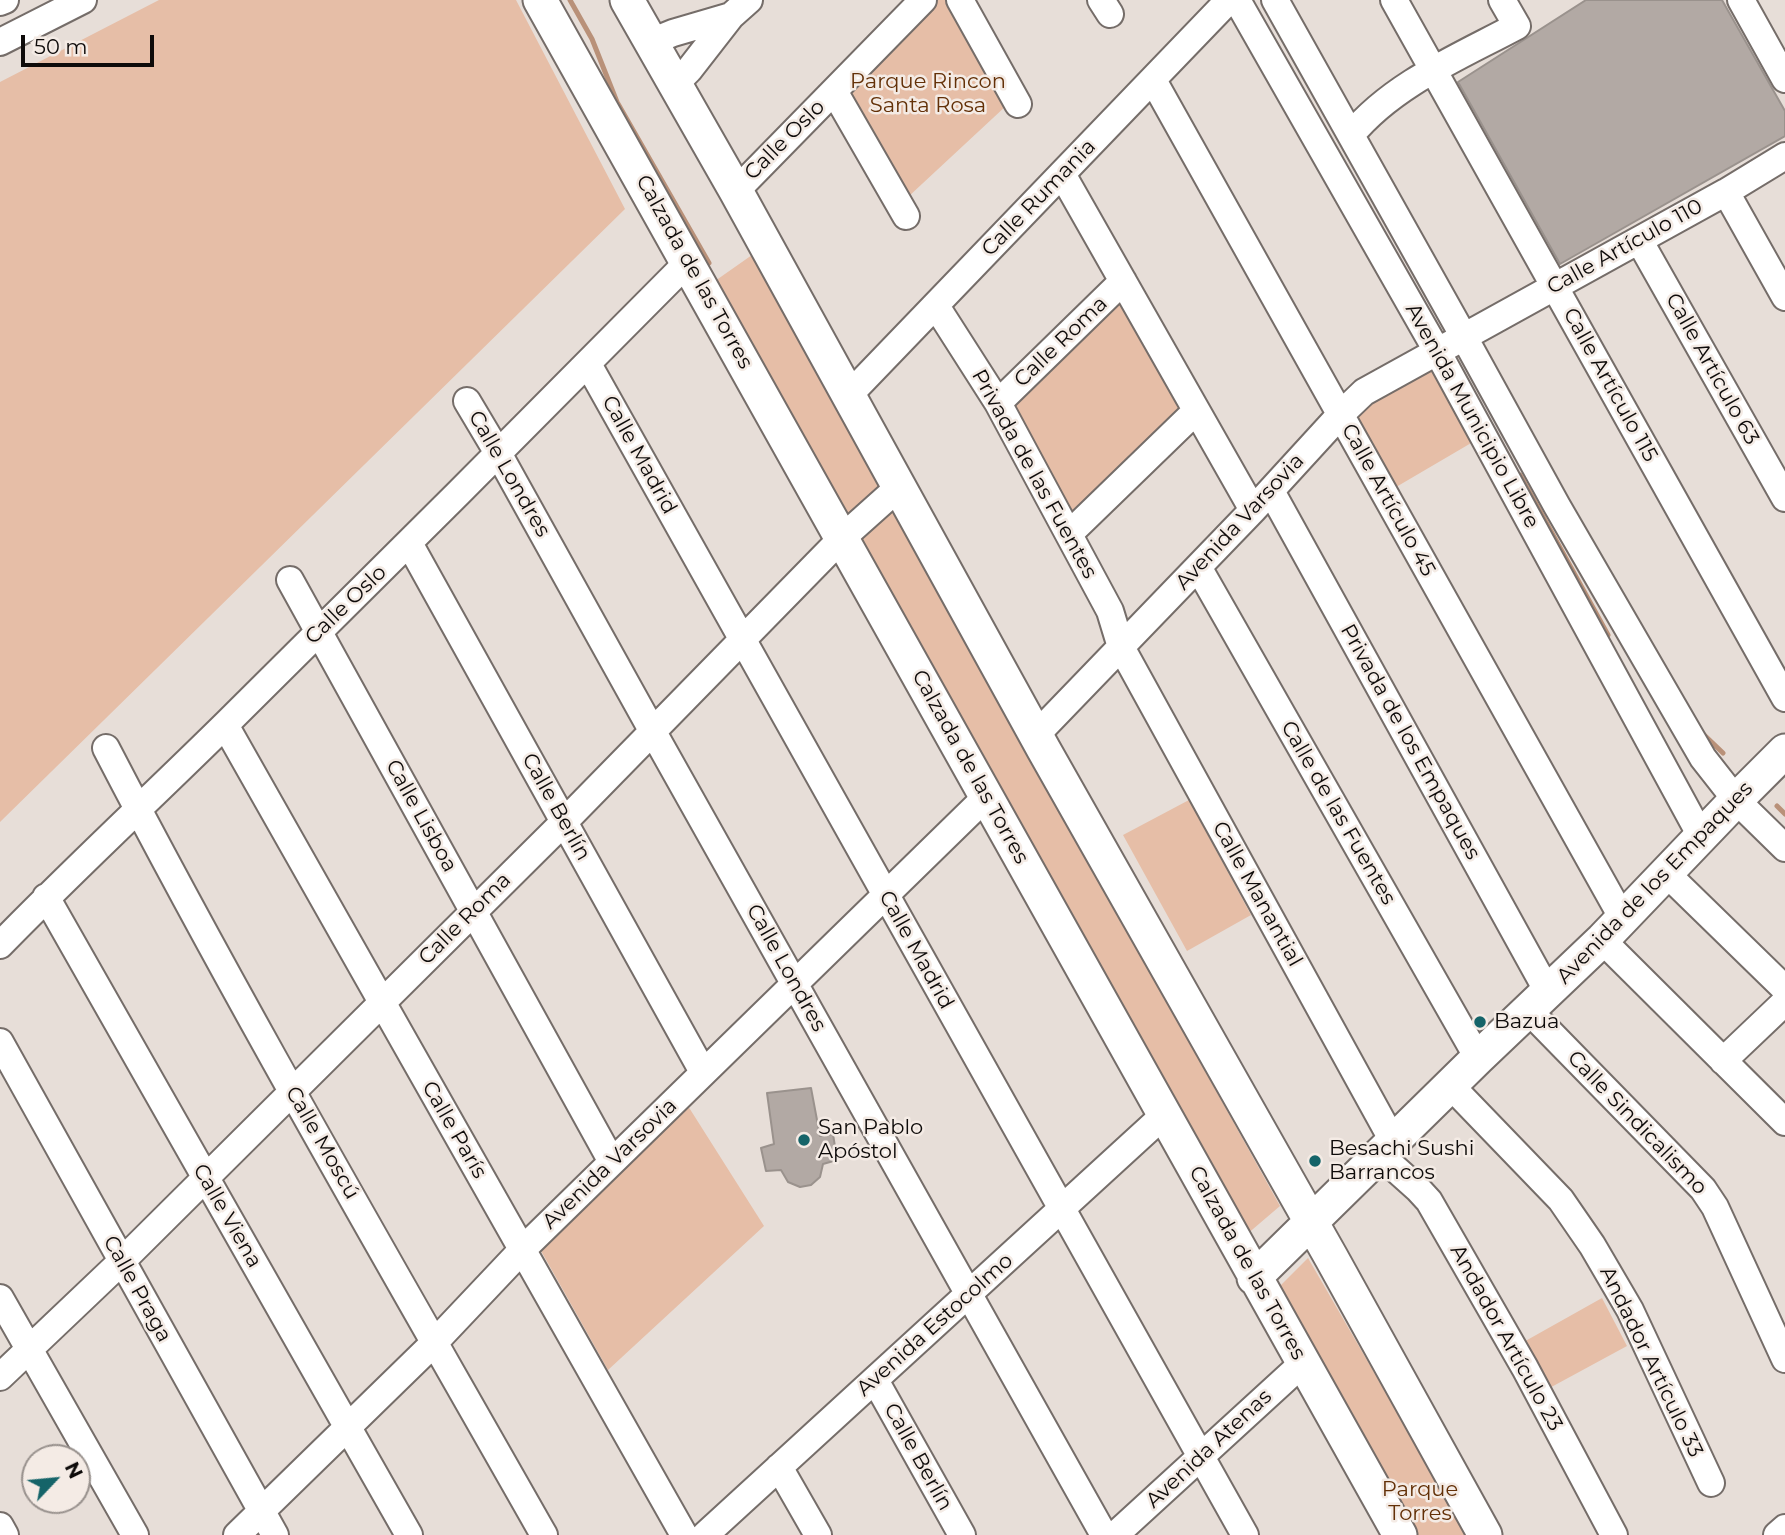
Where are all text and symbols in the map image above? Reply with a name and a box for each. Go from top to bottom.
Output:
scale bar [24,21,158,65]
text: 50 m [34,34,88,59]
park label: Parque Rincon Santa Rosa [850,69,1006,119]
street label: Calle Oslo [740,95,830,185]
street label: Calle Rumania [977,134,1101,262]
street label: Calzada de las Torres [630,171,758,373]
street label: Calle Artículo 110 [1543,194,1707,300]
street label: Calle Artículo 63 [1660,289,1764,449]
street label: Calle Roma [1009,291,1113,393]
street label: Avenida Municipio Libre [1400,299,1544,533]
street label: Calle Artículo 115 [1557,304,1663,466]
street label: Privada de las Fuentes [966,365,1102,583]
street label: Calle Madrid [596,391,682,519]
street label: Calle Londres [463,406,555,542]
street label: Calle Artículo 45 [1336,419,1440,581]
street label: Avenida Varsovia [1170,449,1310,595]
street label: Calle Oslo [300,560,392,650]
street label: Privada de los Empaques [1335,620,1485,864]
street label: Calzada de las Torres [906,666,1034,868]
street label: Calle de las Fuentes [1275,717,1401,909]
street label: Calle Berlín [516,749,596,865]
street label: Calle Lisboa [380,755,462,877]
street label: Avenida de los Empaques [1552,777,1758,989]
street label: Calle Manantial [1207,817,1307,971]
street label: Calle Roma [414,868,516,970]
street label: Calle Madrid [873,886,959,1014]
street label: Calle Londres [741,900,831,1036]
place label: Bazua [1494,1009,1559,1035]
marker: Bazua [1472,1014,1488,1030]
street label: Calle Sindicalismo [1562,1046,1712,1200]
street label: Calle París [416,1077,492,1183]
street label: Calle Moscú [280,1082,364,1204]
street label: Avenida Varsovia [538,1093,682,1235]
place label: San Pablo Apóstol [818,1115,923,1165]
marker: San Pablo Apóstol [796,1132,812,1148]
place label: Besachi Sushi Barrancos [1329,1136,1474,1186]
marker: Besachi Sushi Barrancos [1307,1153,1323,1169]
street label: Calle Viena [187,1160,267,1272]
street label: Calzada de las Torres [1183,1162,1311,1364]
street label: Calle Praga [97,1231,177,1347]
street label: Andador Artículo 23 [1444,1240,1568,1436]
street label: Avenida Estocolmo [852,1248,1018,1402]
street label: Andador Artículo 33 [1594,1263,1708,1461]
street label: Avenida Atenas [1141,1384,1277,1514]
street label: Calle Berlín [878,1399,958,1515]
north arrow [21,1444,91,1514]
text: N [60,1459,87,1482]
park label: Parque Torres [1382,1477,1458,1527]

